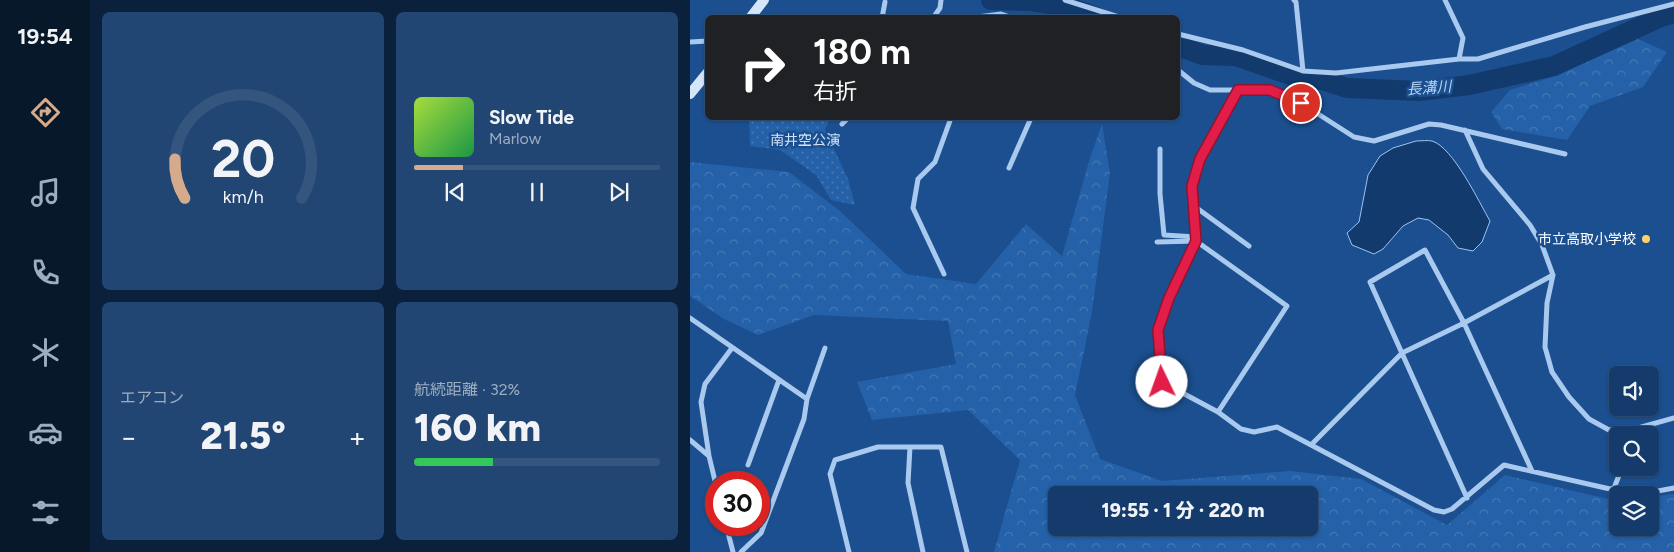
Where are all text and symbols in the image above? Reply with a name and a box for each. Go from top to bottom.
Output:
text: 19:54 [17,23,73,50]
text: 180 m [813,31,911,73]
icon: right [730,35,795,100]
water label: 長溝川 [1406,77,1454,99]
text: 右折 [813,78,857,105]
pin [1280,82,1322,124]
icon: arrive [1287,89,1315,117]
icon: directions [28,95,63,130]
text: Slow Tide [489,106,574,129]
text: 20 [211,128,275,190]
text: Marlow [489,129,541,148]
park label: 南井空公演 [770,132,840,149]
icon: music [28,175,63,210]
icon: previous [441,178,469,206]
icon: pause [523,178,551,206]
icon: next [605,178,633,206]
text: km/h [223,186,263,207]
place label: 市立高取小学校 [1538,231,1636,248]
marker: 市立高取小学校 [1640,233,1652,245]
icon: phone [28,255,63,290]
icon: climate [28,335,63,370]
position arrow [1135,355,1187,407]
map controls [1609,366,1659,536]
button: sound [1609,366,1659,416]
text: 航続距離 · 32% [414,380,520,399]
text: エアコン [120,388,184,407]
text: 160 km [414,405,541,451]
text: 21.5° [200,413,286,459]
icon: car [28,415,63,450]
text: − [120,420,137,454]
text: + [349,420,366,454]
button: search [1609,426,1659,476]
speed limit sign: 30 [705,471,770,536]
button: layers [1609,486,1659,536]
icon: filters [28,495,63,530]
text: 19:55 · 1 分 · 220 m [1102,499,1264,522]

